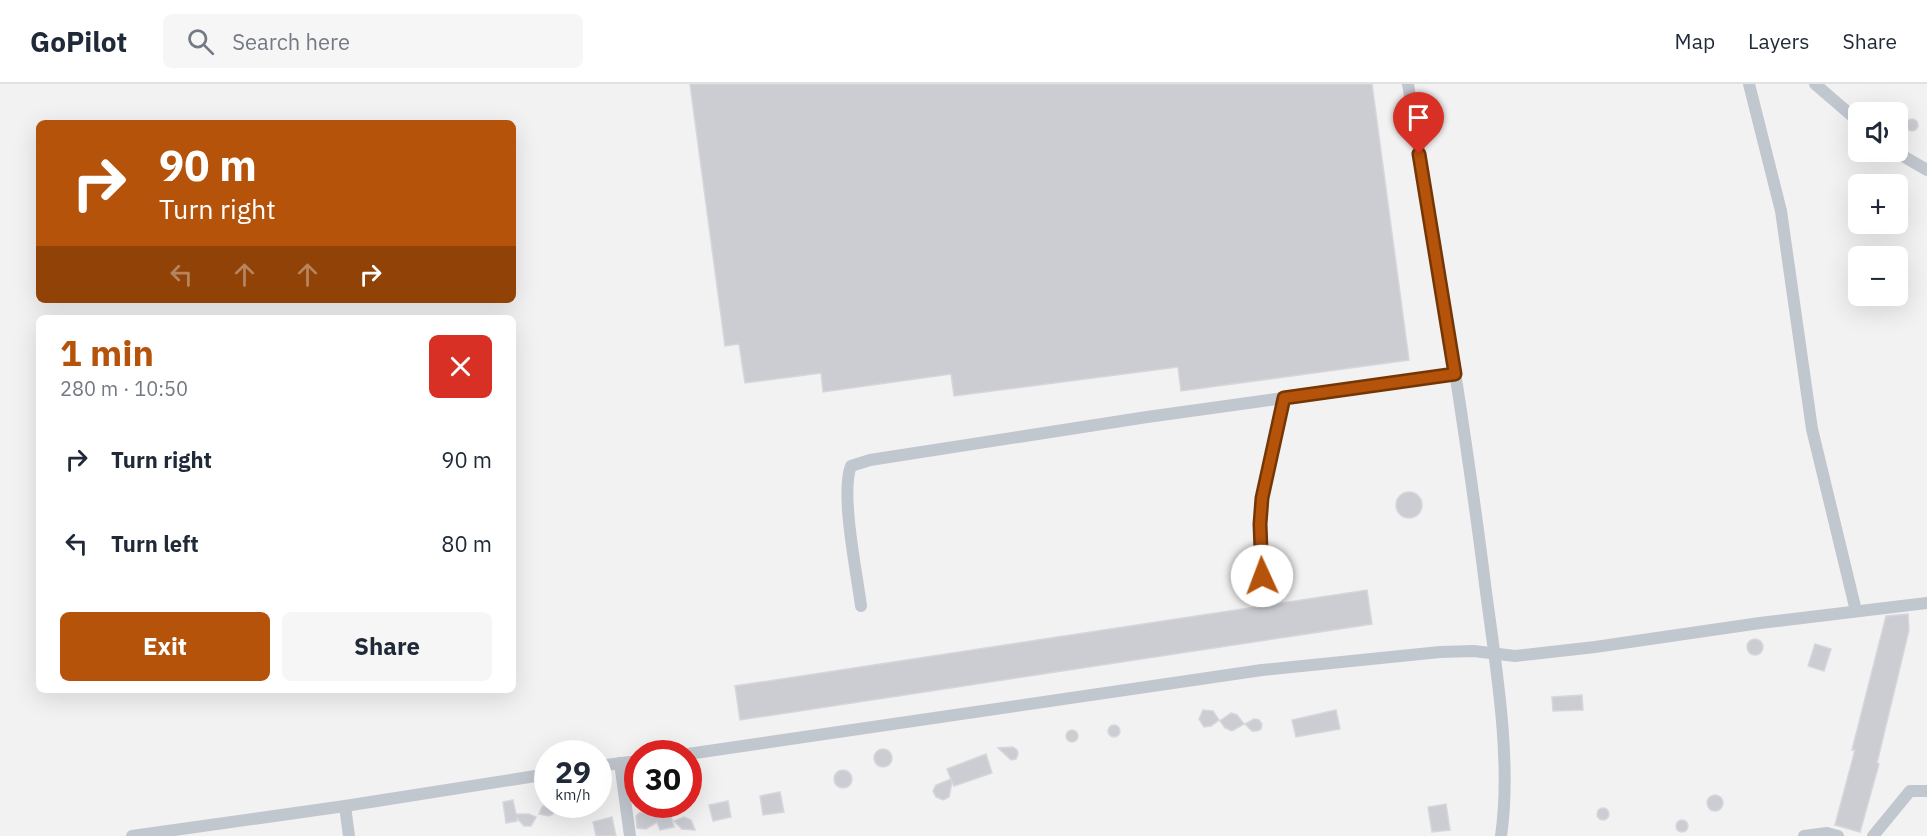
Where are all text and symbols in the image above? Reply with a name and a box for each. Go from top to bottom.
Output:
search box [163,14,583,68]
text: GoPilot [30,23,127,60]
icon: search [184,25,217,58]
text: Search here [232,27,350,56]
text: Map [1675,27,1715,55]
text: Layers [1748,27,1810,55]
text: Share [1843,27,1897,55]
pin [1393,92,1444,154]
icon: arrive [1402,101,1435,134]
map controls [1848,102,1908,306]
button: sound [1848,102,1908,162]
text: 90 m [159,138,257,193]
icon: right [60,144,138,222]
button: + [1848,174,1908,234]
text: Turn right [159,191,276,226]
button: − [1848,246,1908,306]
icon: left [165,258,198,291]
icon: ahead [228,258,261,291]
icon: ahead [291,258,324,291]
icon: right [354,258,387,291]
text: 1 min [60,329,154,376]
button: close [429,335,492,398]
text: 280 m · 10:50 [60,375,188,402]
icon: right [60,443,93,476]
text: Turn right [111,445,212,474]
text: 90 m [441,445,492,474]
icon: left [60,527,93,560]
text: Turn left [111,529,199,558]
text: 80 m [441,529,492,558]
position arrow [1230,544,1294,608]
button: Exit [60,612,270,681]
button: Share [282,612,492,681]
speed limit sign: 30 [624,740,702,818]
text: 29 [555,752,591,791]
text: km/h [555,785,591,804]

